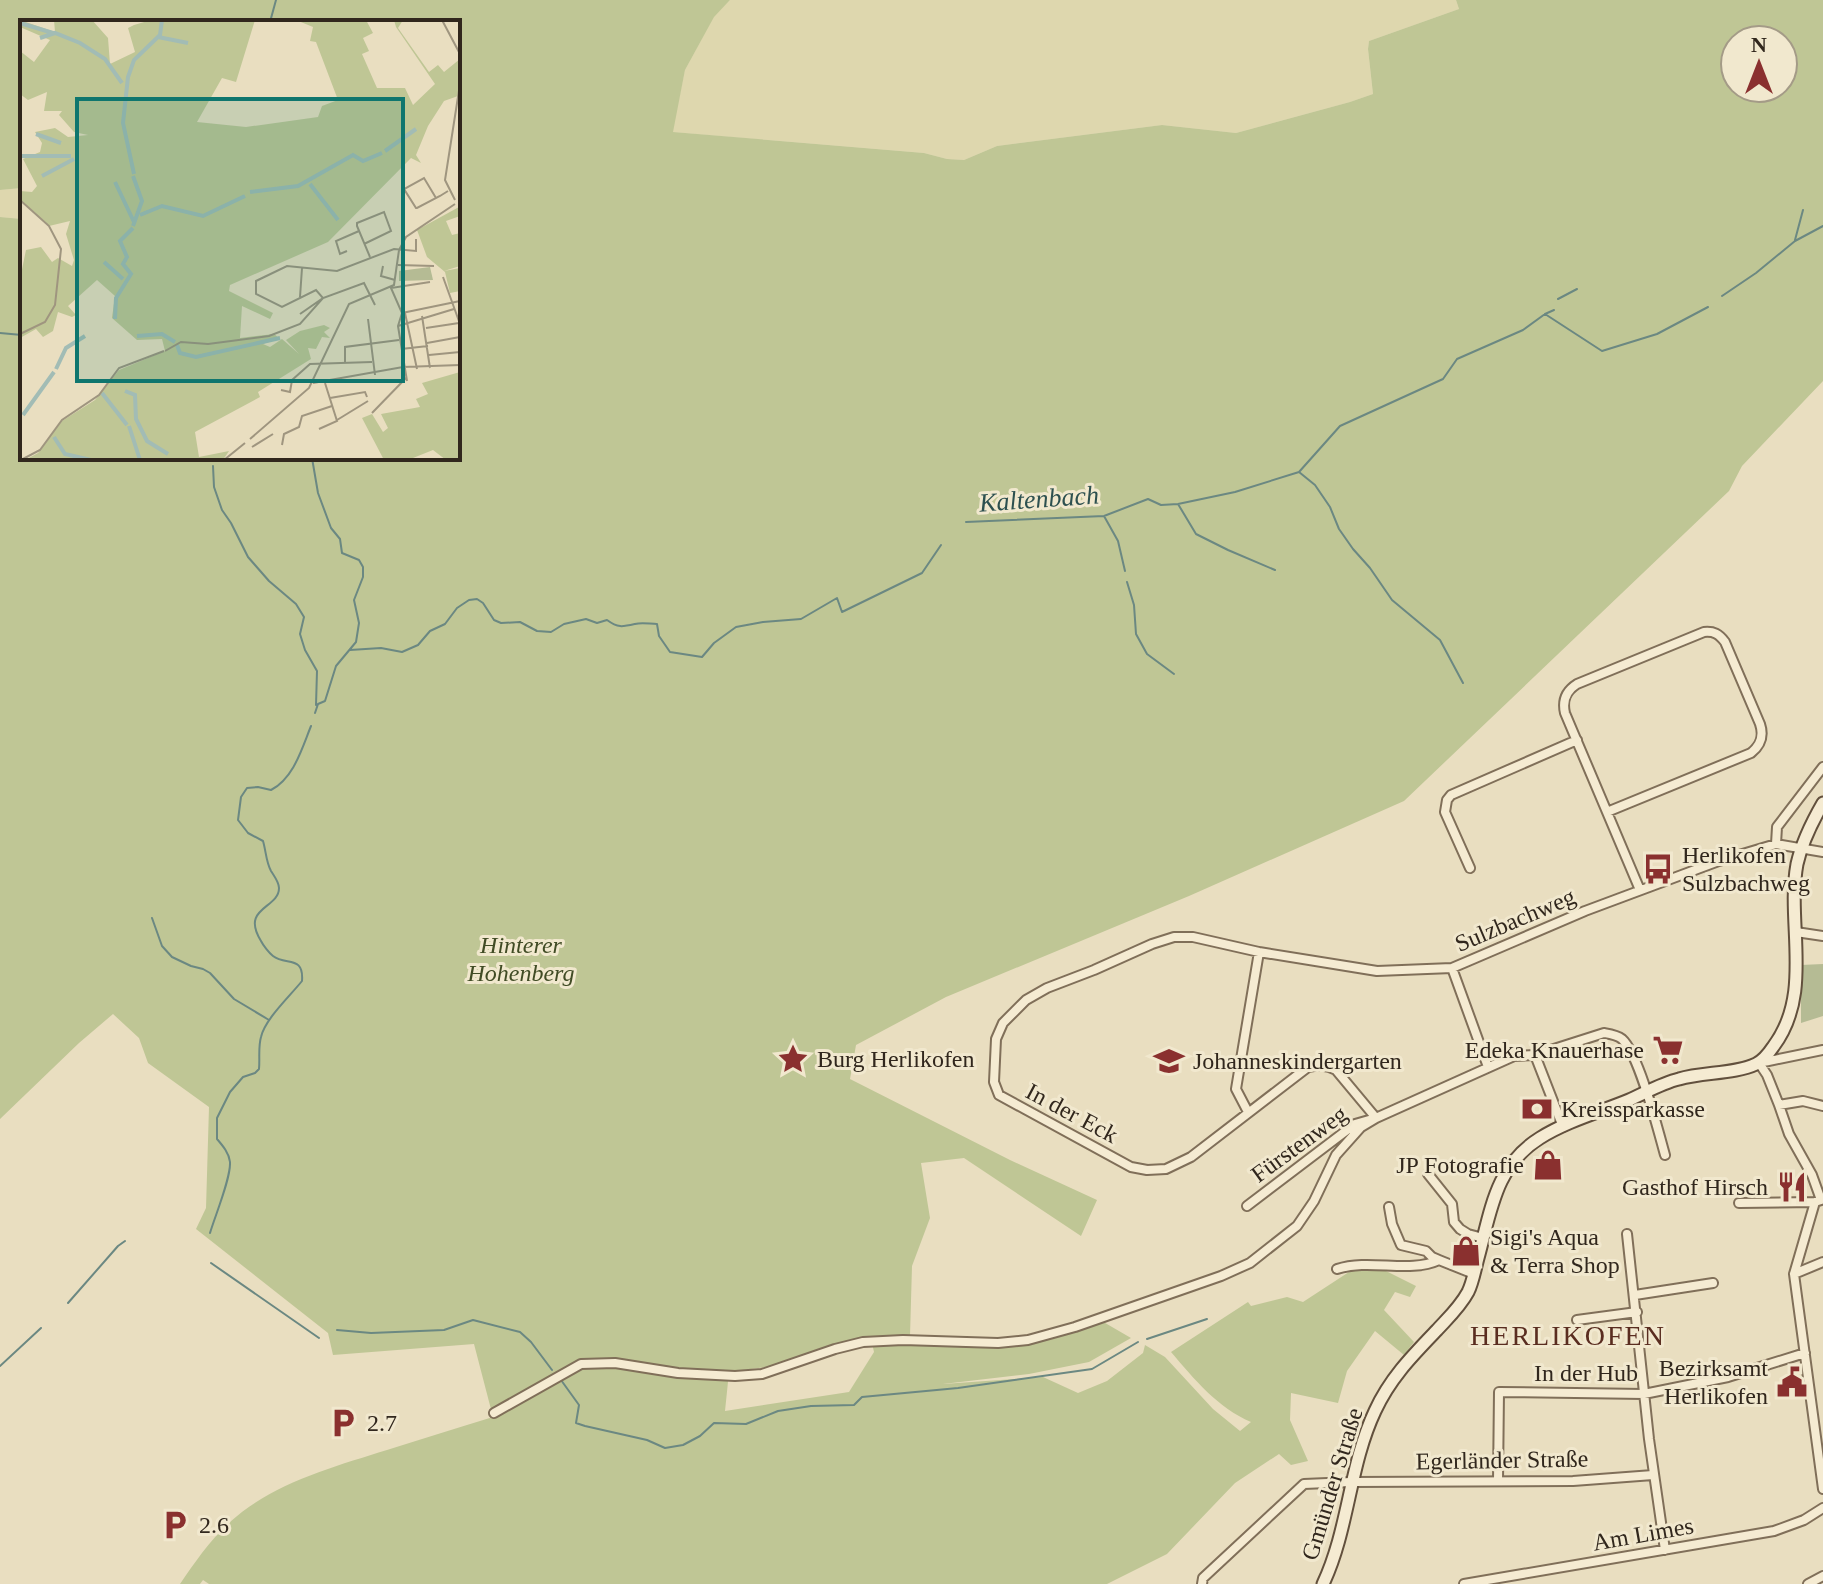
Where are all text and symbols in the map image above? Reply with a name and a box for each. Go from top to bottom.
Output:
inset map [20,20,460,460]
north arrow [1719,24,1799,104]
text: N [1751,32,1767,57]
water label: Kaltenbach [977,480,1100,518]
place label: Herlikofen Sulzbachweg [1682,842,1810,896]
bus stop icon: Herlikofen Sulzbachweg [1641,852,1675,886]
street label: Sulzbachweg [1451,883,1579,957]
park label: Hinterer Hohenberg [466,932,575,986]
supermarket icon: Edeka Knauerhase [1651,1033,1685,1067]
place label: Edeka Knauerhase [1465,1037,1644,1063]
place icon: Burg Herlikofen [776,1042,810,1076]
school or university icon: Johanneskindergarten [1152,1044,1186,1078]
place label: Burg Herlikofen [817,1046,975,1072]
place label: Johanneskindergarten [1193,1048,1402,1074]
street label: In der Eck [1022,1078,1122,1148]
bank icon: Kreissparkasse [1520,1092,1554,1126]
place label: Kreissparkasse [1561,1096,1705,1122]
street label: Fürstenweg [1246,1101,1352,1187]
shop icon: JP Fotografie [1531,1148,1565,1182]
place label: JP Fotografie [1396,1152,1524,1178]
restaurant icon: Gasthof Hirsch [1775,1170,1809,1204]
place label: Gasthof Hirsch [1622,1174,1768,1200]
place label: Sigi's Aqua & Terra Shop [1490,1224,1620,1278]
shop icon: Sigi's Aqua & Terra Shop [1449,1234,1483,1268]
district label: HERLIKOFEN [1470,1320,1666,1351]
place label: Bezirksamt Herlikofen [1659,1355,1768,1409]
street label: In der Hub [1534,1360,1638,1386]
public building icon: Bezirksamt Herlikofen [1775,1365,1809,1399]
street label: Gmünder Straße [1296,1405,1368,1563]
parking icon: 2.7 [326,1406,360,1440]
place label: 2.7 [367,1410,397,1436]
street label: Egerländer Straße [1415,1445,1589,1475]
parking icon: 2.6 [158,1508,192,1542]
place label: 2.6 [199,1512,229,1538]
street label: Am Limes [1591,1512,1695,1556]

